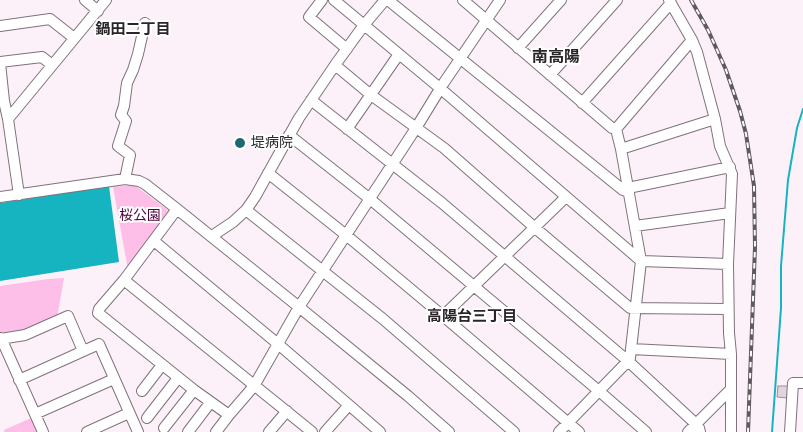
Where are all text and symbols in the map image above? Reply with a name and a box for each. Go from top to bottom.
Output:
district label: 鍋田二丁目 [96,21,170,39]
district label: 南高陽 [532,47,580,67]
place label: 堤病院 [251,135,293,151]
marker: 堤病院 [233,136,247,150]
park label: 桜公園 [119,208,161,224]
district label: 高陽台三丁目 [427,308,517,326]

